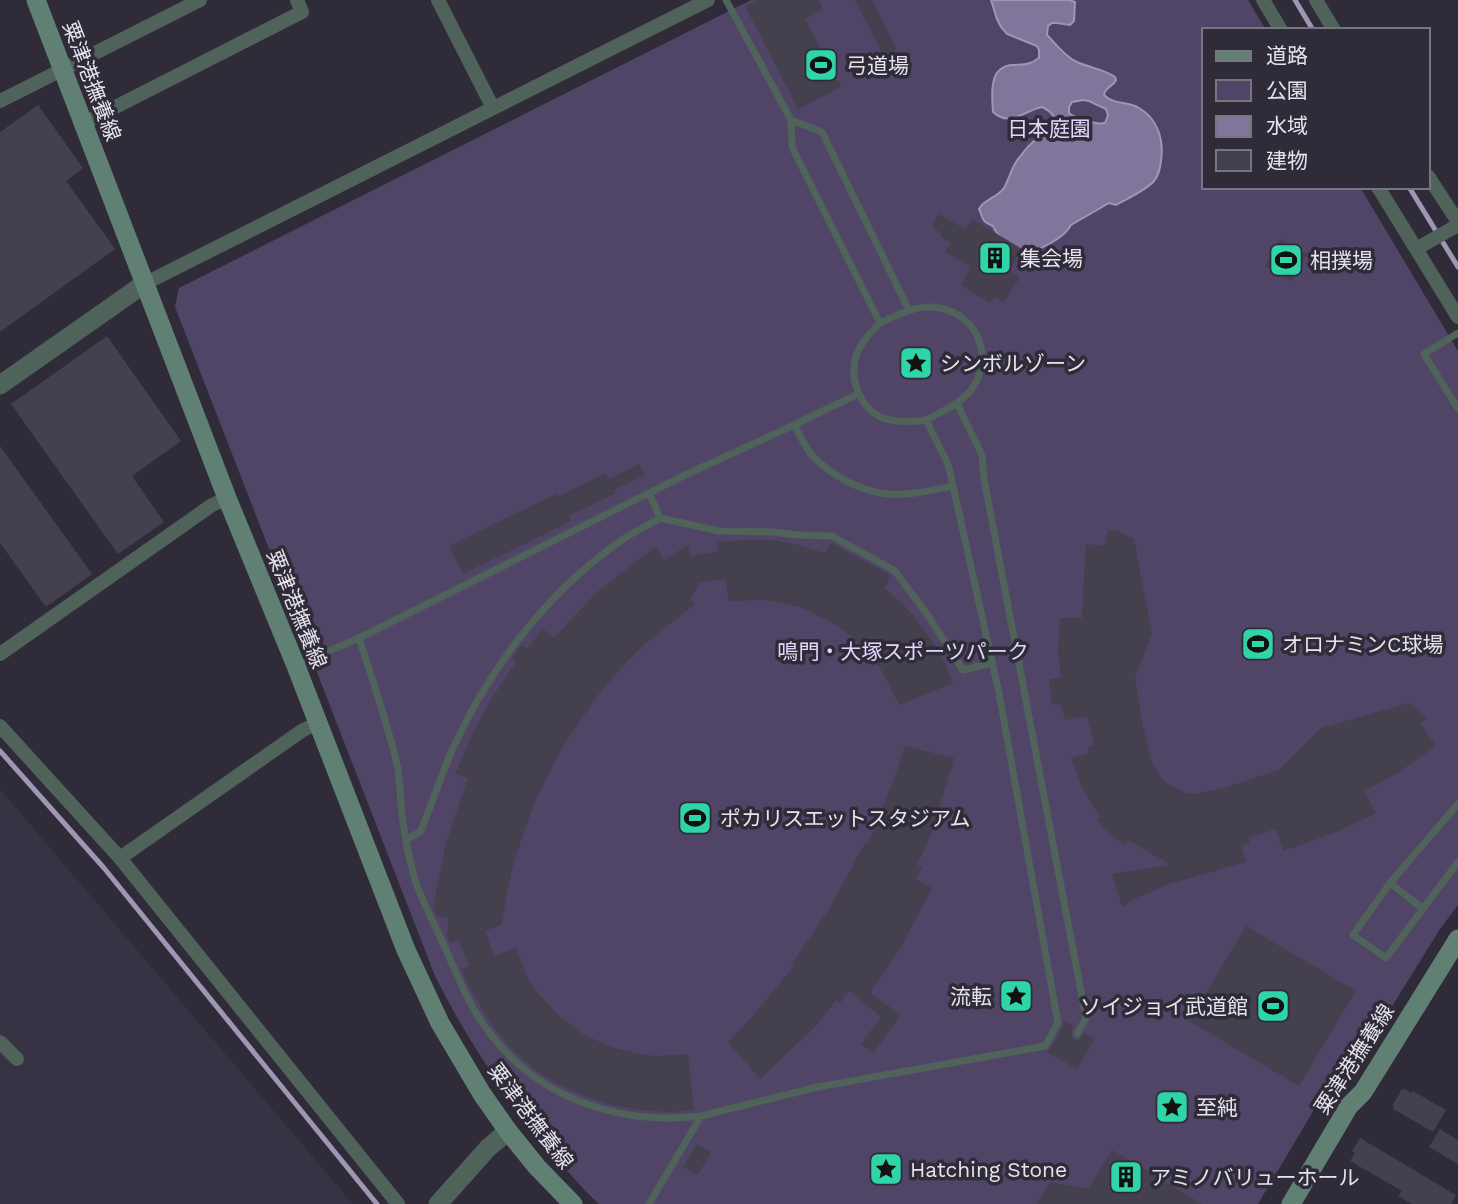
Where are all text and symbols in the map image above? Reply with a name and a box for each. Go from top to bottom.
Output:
street label: 粟津港撫養線 [58,18,126,144]
legend [1202,28,1430,189]
text: 道路 [1266,43,1308,68]
sports icon: 弓道場 [802,46,840,84]
place label: 弓道場 [846,53,909,78]
text: 公園 [1266,78,1308,103]
text: 水域 [1266,113,1308,138]
park label: 日本庭園 [1007,116,1091,141]
text: 建物 [1266,148,1308,173]
building icon: 集会場 [976,239,1014,277]
sports icon: 相撲場 [1267,241,1305,279]
place label: 集会場 [1020,246,1083,271]
place label: 相撲場 [1310,248,1373,273]
place icon: シンボルゾーン [897,344,935,382]
place label: シンボルゾーン [940,351,1086,376]
street label: 粟津港撫養線 [262,546,332,672]
sports icon: オロナミンC球場 [1239,625,1277,663]
place label: オロナミンC球場 [1282,632,1443,657]
park label: 鳴門・大塚スポーツパーク [777,639,1029,664]
sports icon: ポカリスエットスタジアム [676,799,714,837]
place label: ポカリスエットスタジアム [720,806,971,831]
place icon: 流転 [997,977,1035,1015]
place label: 流転 [950,984,992,1009]
sports icon: ソイジョイ武道館 [1254,987,1292,1025]
place label: ソイジョイ武道館 [1080,994,1248,1019]
street label: 粟津港撫養線 [1309,999,1399,1119]
street label: 粟津港撫養線 [483,1058,579,1174]
place icon: 至純 [1153,1088,1191,1126]
place label: 至純 [1196,1095,1238,1120]
place icon: Hatching Stone [867,1150,905,1188]
place label: Hatching Stone [910,1157,1067,1182]
building icon: アミノバリューホール [1107,1158,1145,1196]
place label: アミノバリューホール [1150,1165,1360,1190]

